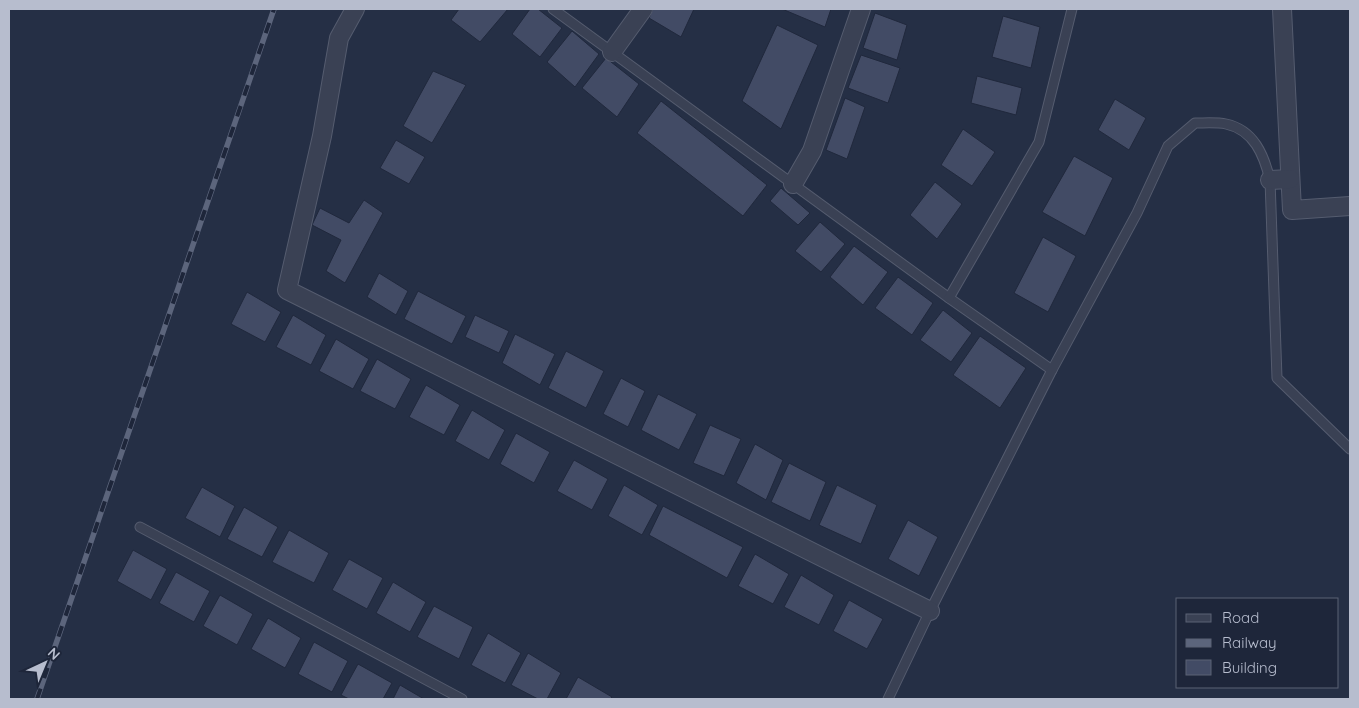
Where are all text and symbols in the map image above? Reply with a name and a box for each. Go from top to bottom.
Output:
legend [1176,598,1339,688]
text: Road [1222,608,1259,627]
text: Railway [1222,633,1277,652]
north arrow [20,638,70,688]
text: N [44,644,64,664]
text: Building [1222,658,1277,677]

